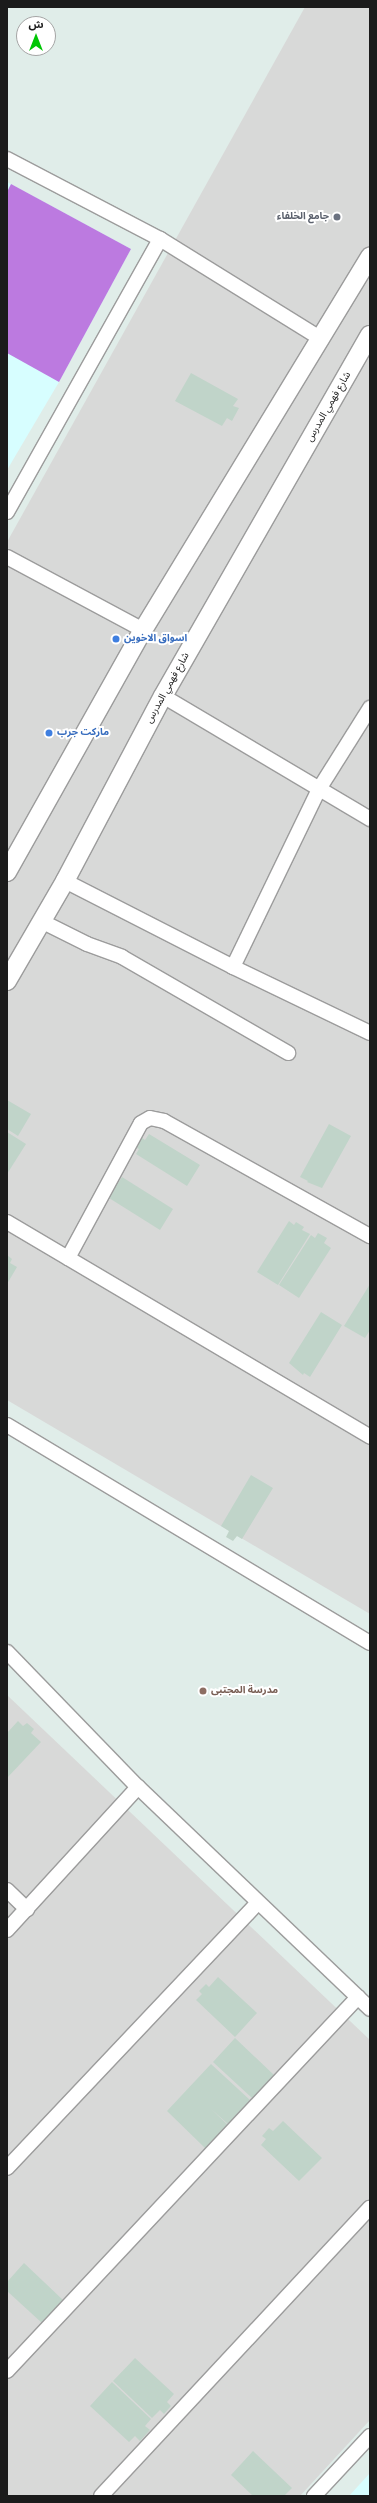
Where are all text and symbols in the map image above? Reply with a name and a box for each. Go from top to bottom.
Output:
north arrow [16,16,56,56]
text: ش [28,18,44,31]
place label: جامع الخلفاء [277,211,329,223]
marker: جامع الخلفاء [332,212,342,222]
street label: شارع فهمي المدرس [304,370,354,444]
place label: اسواق الاخوين [124,633,187,645]
marker: اسواق الاخوين [111,634,121,644]
street label: شارع فهمي المدرس [144,651,192,725]
place label: ماركت جرب [57,727,109,739]
marker: ماركت جرب [44,728,54,738]
place label: مدرسة المجتبى [211,1685,278,1697]
marker: مدرسة المجتبى [198,1686,208,1696]

